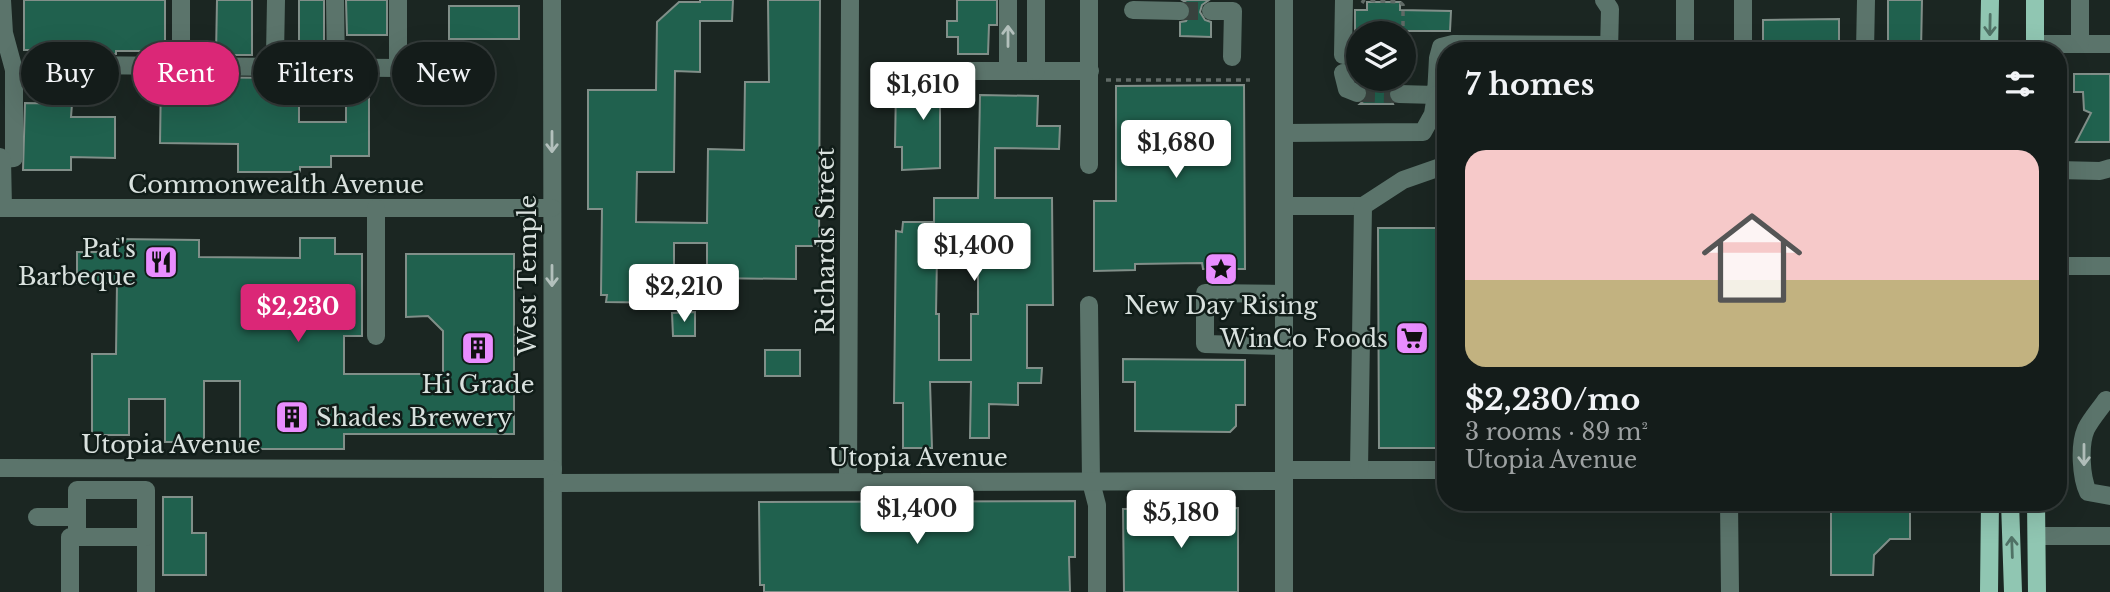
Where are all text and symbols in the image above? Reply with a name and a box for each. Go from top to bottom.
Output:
one-way arrow [1983,14,1996,37]
map controls [1346,21,1416,91]
button: layers [1346,21,1416,91]
one-way arrow [1001,24,1015,47]
chip: Buy [21,42,119,105]
chip: Rent [133,42,239,105]
chip: Filters [253,42,378,105]
chip: New [392,42,495,105]
pin: $1,610 [866,62,980,122]
icon: filters [2001,65,2039,103]
text: 7 homes [1465,66,1594,103]
text: $1,610 [886,71,960,99]
pin: $1,680 [1119,120,1233,180]
text: $1,680 [1137,129,1215,157]
one-way arrow [545,130,559,153]
street label: Richards Street [811,147,840,335]
street label: Commonwealth Avenue [128,170,424,199]
street label: West Temple [513,195,542,356]
icon: home [1689,195,1815,321]
pin: $1,400 [917,224,1031,283]
text: $1,400 [934,232,1014,260]
place label: Pat's Barbeque [18,234,136,291]
restaurant icon: Pat's Barbeque [142,243,180,281]
place icon: New Day Rising [1202,250,1240,288]
pin: $2,210 [627,264,741,324]
one-way arrow [545,265,559,288]
text: $2,210 [645,273,723,301]
pin: $2,230 [241,284,355,344]
place label: New Day Rising [1124,291,1318,320]
text: $2,230 [257,293,339,321]
supermarket icon: WinCo Foods [1393,319,1431,357]
place label: WinCo Foods [1219,324,1388,353]
building icon: Hi Grade [459,329,497,367]
place label: Hi Grade [422,370,534,399]
text: $2,230/mo [1465,381,1640,418]
building icon: Shades Brewery [273,398,311,436]
place label: Shades Brewery [316,403,513,432]
text: 3 rooms · 89 m² [1465,418,1648,446]
street label: Utopia Avenue [81,430,261,459]
street label: Utopia Avenue [828,443,1008,472]
one-way arrow [2077,443,2091,466]
text: Utopia Avenue [1465,446,1637,474]
pin: $1,400 [860,486,974,546]
pin: $5,180 [1124,490,1238,550]
text: $1,400 [877,495,957,523]
text: $5,180 [1143,499,1219,527]
one-way arrow [2005,536,2018,559]

